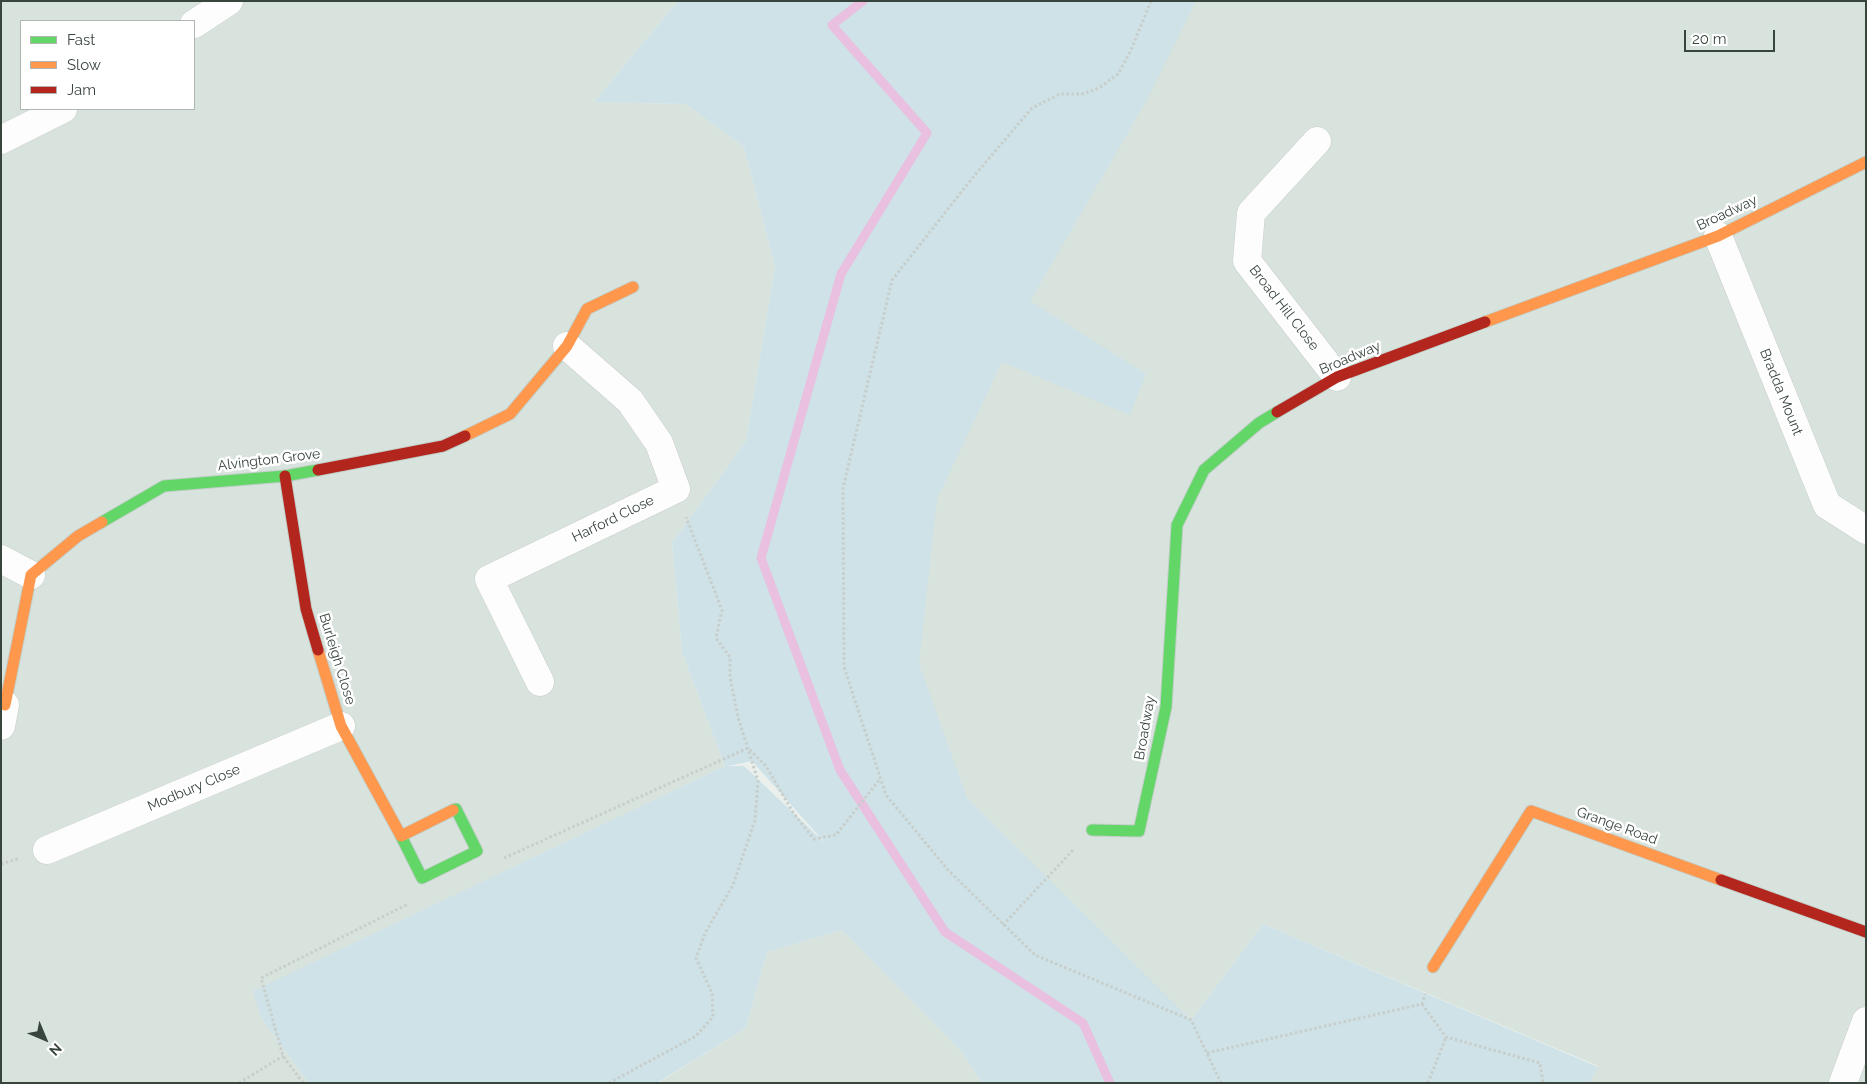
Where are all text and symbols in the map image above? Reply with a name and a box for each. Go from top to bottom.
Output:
legend [20,20,195,110]
scale bar [1687,20,1778,52]
text: 20 m [1692,30,1727,48]
text: Fast [67,31,95,49]
text: Slow [67,56,101,74]
text: Jam [67,81,96,99]
street label: Broadway [1694,192,1760,234]
street label: Broad Hill Close [1246,262,1322,354]
street label: Broadway [1317,338,1383,378]
street label: Bradda Mount [1756,346,1806,438]
street label: Alvington Grove [217,445,321,475]
street label: Harford Close [569,492,657,546]
street label: Burleigh Close [315,611,359,707]
street label: Broadway [1131,695,1159,761]
street label: Modbury Close [145,761,243,815]
street label: Grange Road [1574,804,1660,848]
north arrow [20,1014,70,1064]
text: N [46,1040,65,1059]

